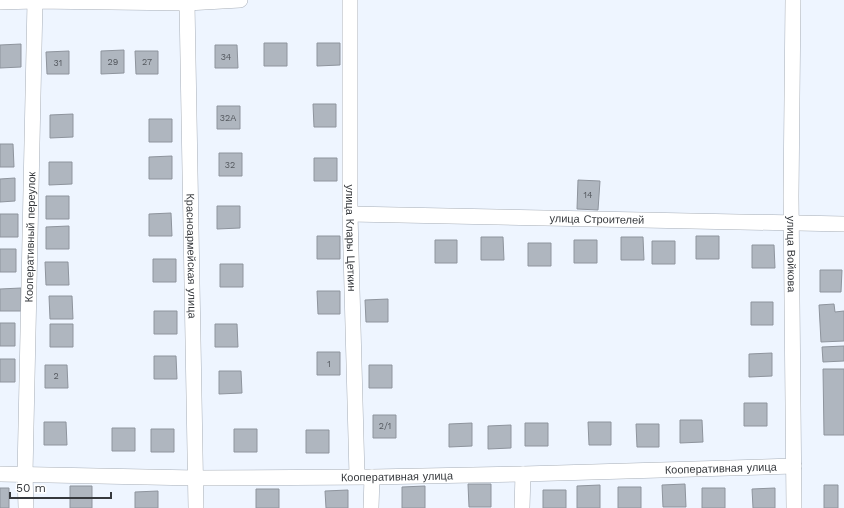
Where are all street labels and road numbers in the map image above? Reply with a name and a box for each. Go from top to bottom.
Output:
street label: Кооперативный переулок [23,171,38,303]
street label: улица Клары Цеткин [343,185,358,292]
street label: Красноармейская улица [183,193,199,320]
street label: улица Строителей [549,212,644,227]
street label: улица Войкова [784,216,798,293]
street label: Кооперативная улица [665,460,778,477]
street label: Кооперативная улица [341,469,454,484]

